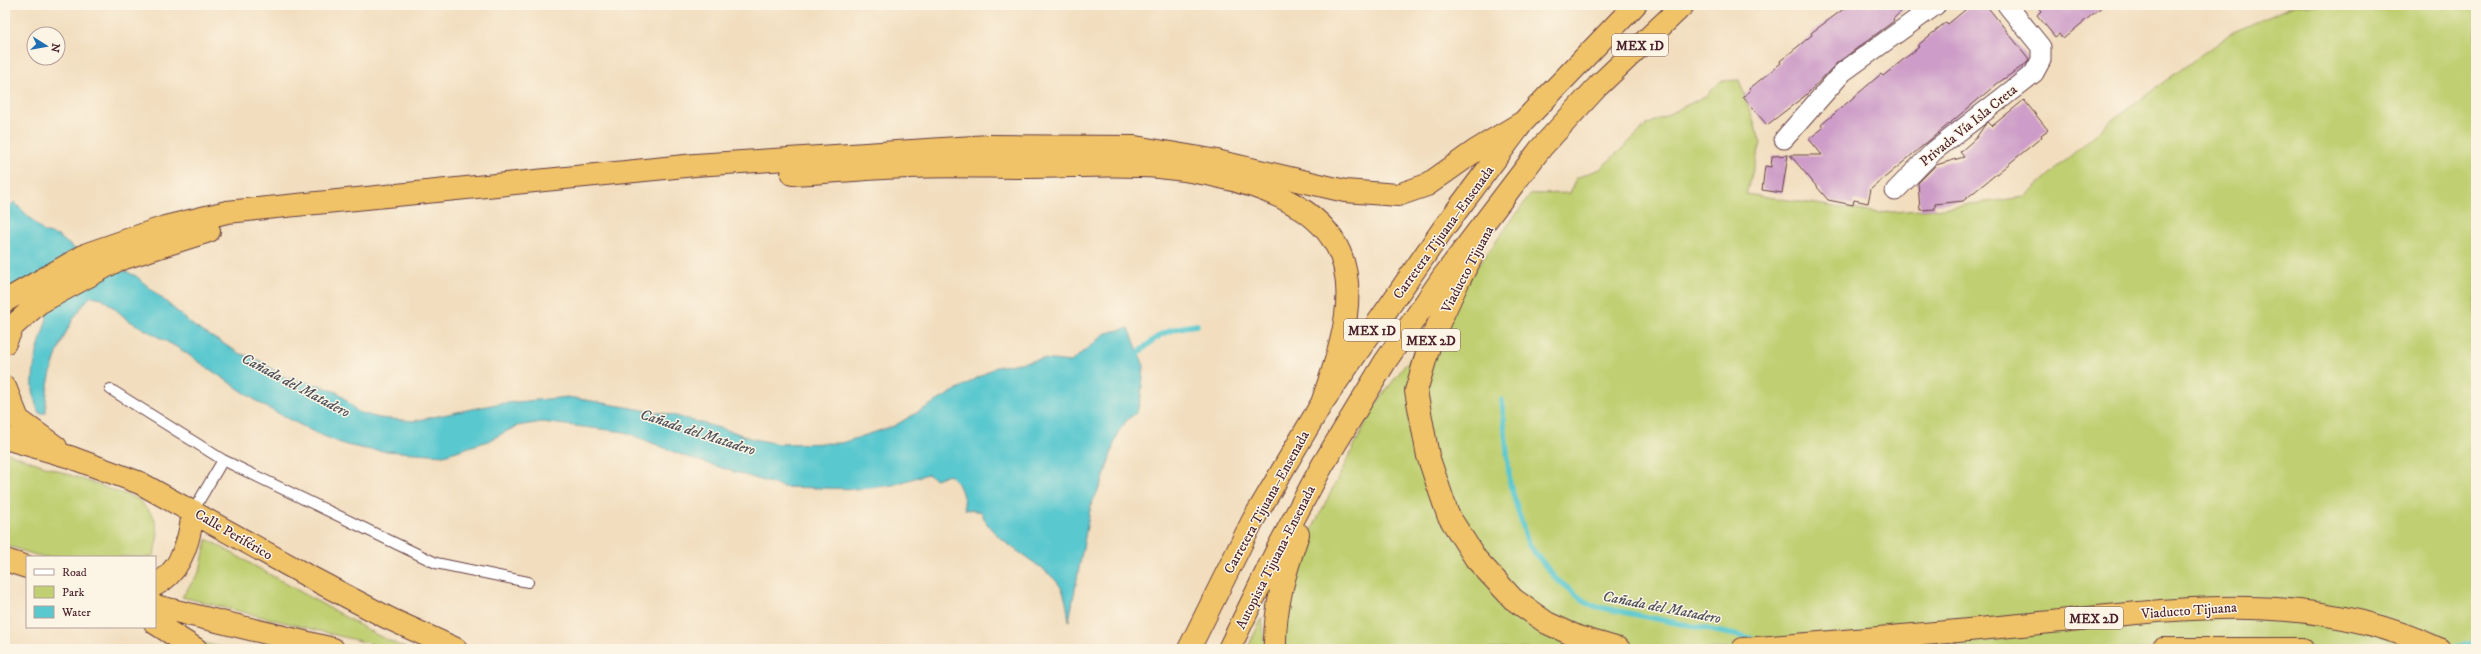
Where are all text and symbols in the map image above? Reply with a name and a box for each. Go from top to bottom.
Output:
north arrow [26,26,66,66]
road number: MEX 1D [1612,34,1668,56]
text: N [47,42,63,53]
street label: Privada Vía Isla Creta [1916,81,2021,171]
street label: Carretera Tijuana–Ensenada [1389,162,1498,303]
street label: Viaducto Tijuana [1437,223,1498,317]
road number: MEX 1D [1344,319,1400,341]
road number: MEX 2D [1402,329,1460,351]
water label: Cañada del Matadero [238,349,354,422]
water label: Cañada del Matadero [638,405,758,460]
street label: Carretera Tijuana–Ensenada [1220,428,1314,577]
street label: Autopista Tijuana-Ensenada [1232,483,1320,632]
street label: Calle Periférico [191,505,276,564]
legend [26,556,156,628]
text: Road [62,565,87,580]
text: Park [62,585,84,600]
water label: Cañada del Matadero [1601,587,1723,628]
street label: Viaducto Tijuana [2140,599,2238,623]
text: Water [61,605,91,620]
road number: MEX 2D [2065,607,2123,629]

